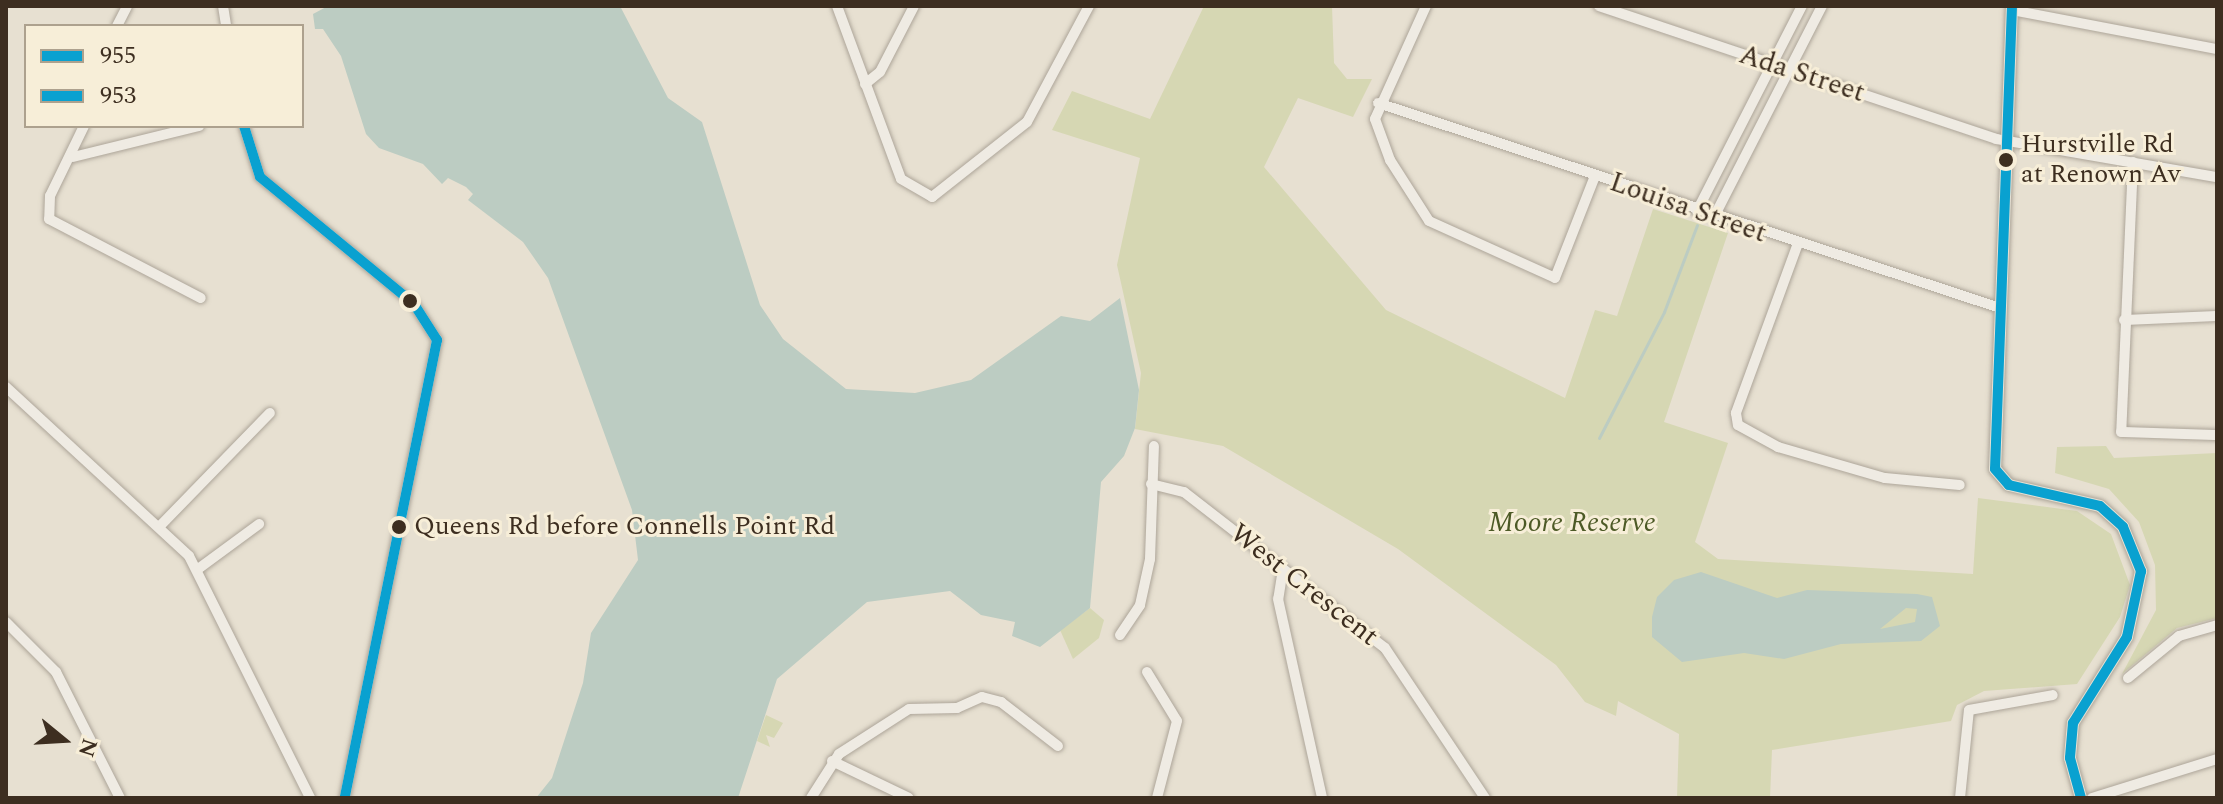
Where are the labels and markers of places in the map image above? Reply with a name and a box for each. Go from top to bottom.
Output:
place label: Hurstville Rd at Renown Av [2021,129,2181,190]
marker: Hurstville Rd at Renown Av [1998,152,2014,168]
unlabelled marker [402,293,418,309]
place label: Queens Rd before Connells Point Rd [414,511,835,543]
marker: Queens Rd before Connells Point Rd [391,519,407,535]

